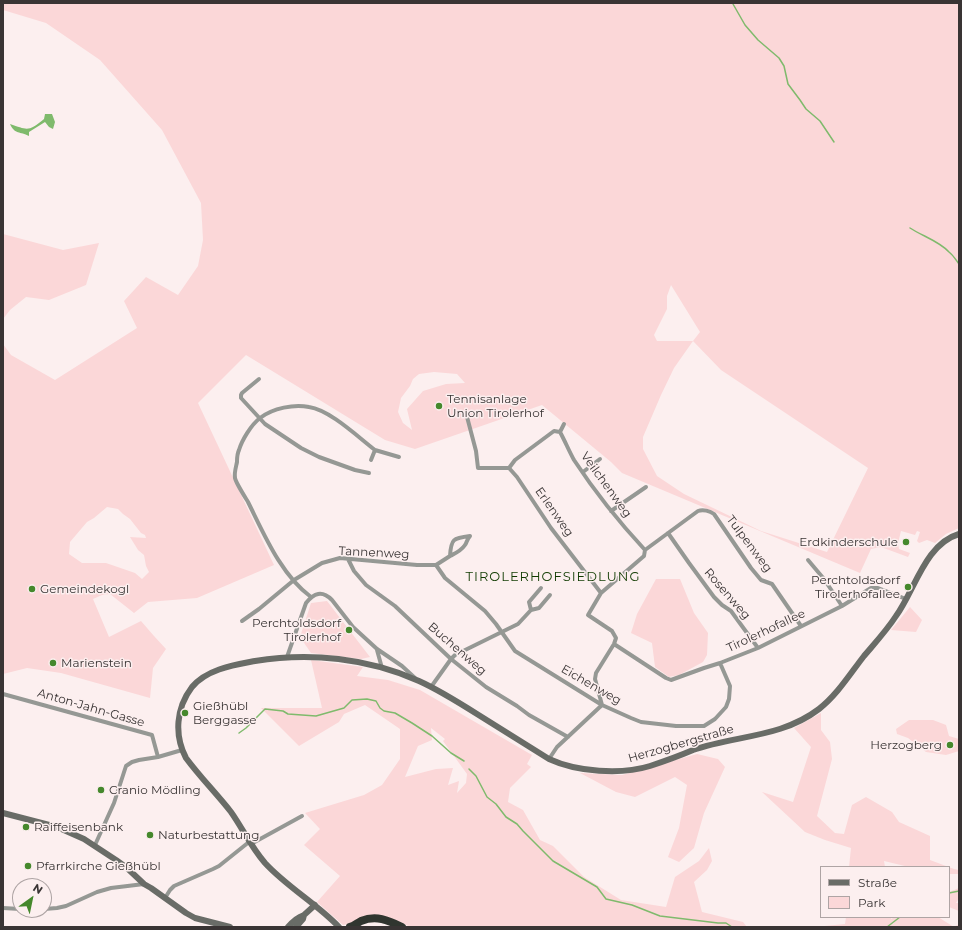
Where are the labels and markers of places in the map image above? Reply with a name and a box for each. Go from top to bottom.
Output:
place label: Tennisanlage Union Tirolerhof [447,392,544,420]
marker: Tennisanlage Union Tirolerhof [434,401,444,411]
place label: Erdkinderschule [799,535,898,549]
marker: Erdkinderschule [901,537,911,547]
place label: Perchtoldsdorf Tirolerhofallee [811,573,900,601]
place label: Gemeindekogl [40,582,129,596]
marker: Perchtoldsdorf Tirolerhofallee [903,582,913,592]
marker: Gemeindekogl [27,584,37,594]
place label: Perchtoldsdorf Tirolerhof [252,616,341,644]
marker: Perchtoldsdorf Tirolerhof [344,625,354,635]
place label: Marienstein [61,656,132,670]
marker: Marienstein [48,658,58,668]
place label: Gießhübl Berggasse [193,699,256,727]
marker: Gießhübl Berggasse [180,708,190,718]
place label: Herzogberg [870,738,942,752]
marker: Herzogberg [945,740,955,750]
place label: Cranio Mödling [109,783,201,797]
marker: Cranio Mödling [96,785,106,795]
place label: Raiffeisenbank [34,820,123,834]
marker: Raiffeisenbank [21,822,31,832]
place label: Naturbestattung [158,828,259,842]
marker: Naturbestattung [145,830,155,840]
place label: Pfarrkirche Gießhübl [36,859,161,873]
marker: Pfarrkirche Gießhübl [23,861,33,871]

